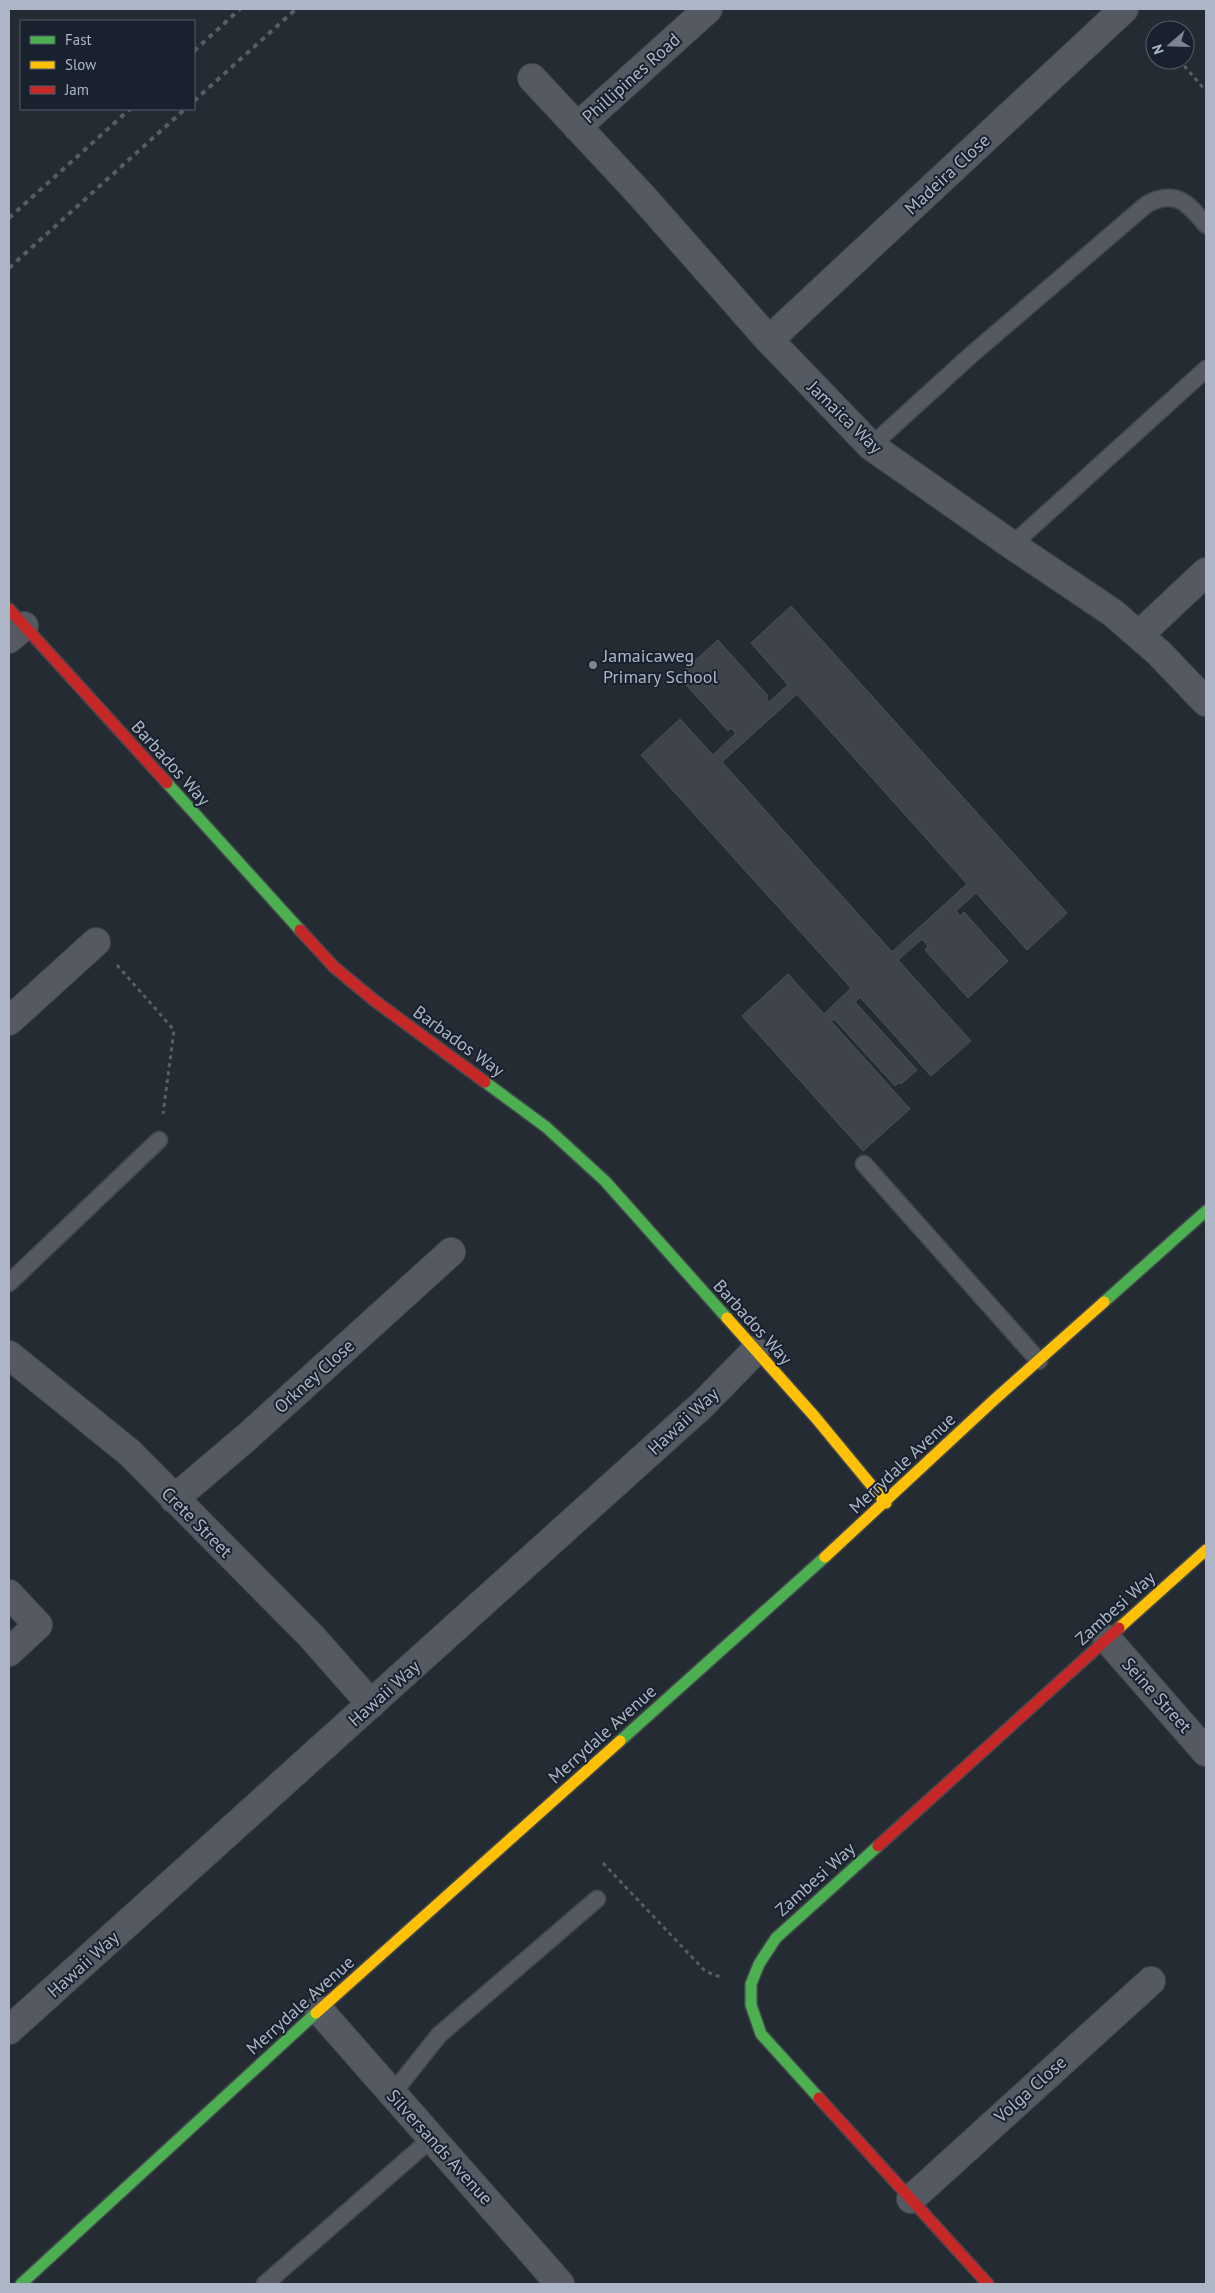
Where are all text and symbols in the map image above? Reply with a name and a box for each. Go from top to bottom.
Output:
legend [20,20,195,110]
north arrow [1145,20,1195,70]
street label: Phillipines Road [577,28,685,128]
text: Fast [65,30,92,49]
text: N [1148,42,1168,57]
text: Slow [65,55,96,74]
text: Jam [64,80,89,99]
street label: Madeira Close [899,129,995,219]
street label: Jamaica Way [802,375,888,459]
place label: Jamaicaweg Primary School [602,644,718,688]
marker: Jamaicaweg Primary School [587,659,599,671]
street label: Barbados Way [127,716,216,811]
street label: Barbados Way [409,1000,510,1082]
street label: Barbados Way [709,1275,798,1370]
street label: Orkney Close [269,1334,359,1418]
street label: Hawaii Way [643,1382,724,1460]
street label: Merrydale Avenue [844,1408,960,1518]
street label: Crete Street [157,1482,237,1562]
street label: Zambesi Way [1070,1566,1160,1650]
street label: Seine Street [1117,1653,1197,1737]
street label: Hawaii Way [343,1654,425,1731]
street label: Merrydale Avenue [543,1679,661,1789]
street label: Zambesi Way [770,1837,860,1921]
street label: Hawaii Way [42,1925,124,2002]
street label: Merrydale Avenue [241,1950,359,2060]
street label: Volga Close [988,2051,1071,2128]
street label: Silversands Avenue [382,2085,498,2209]

